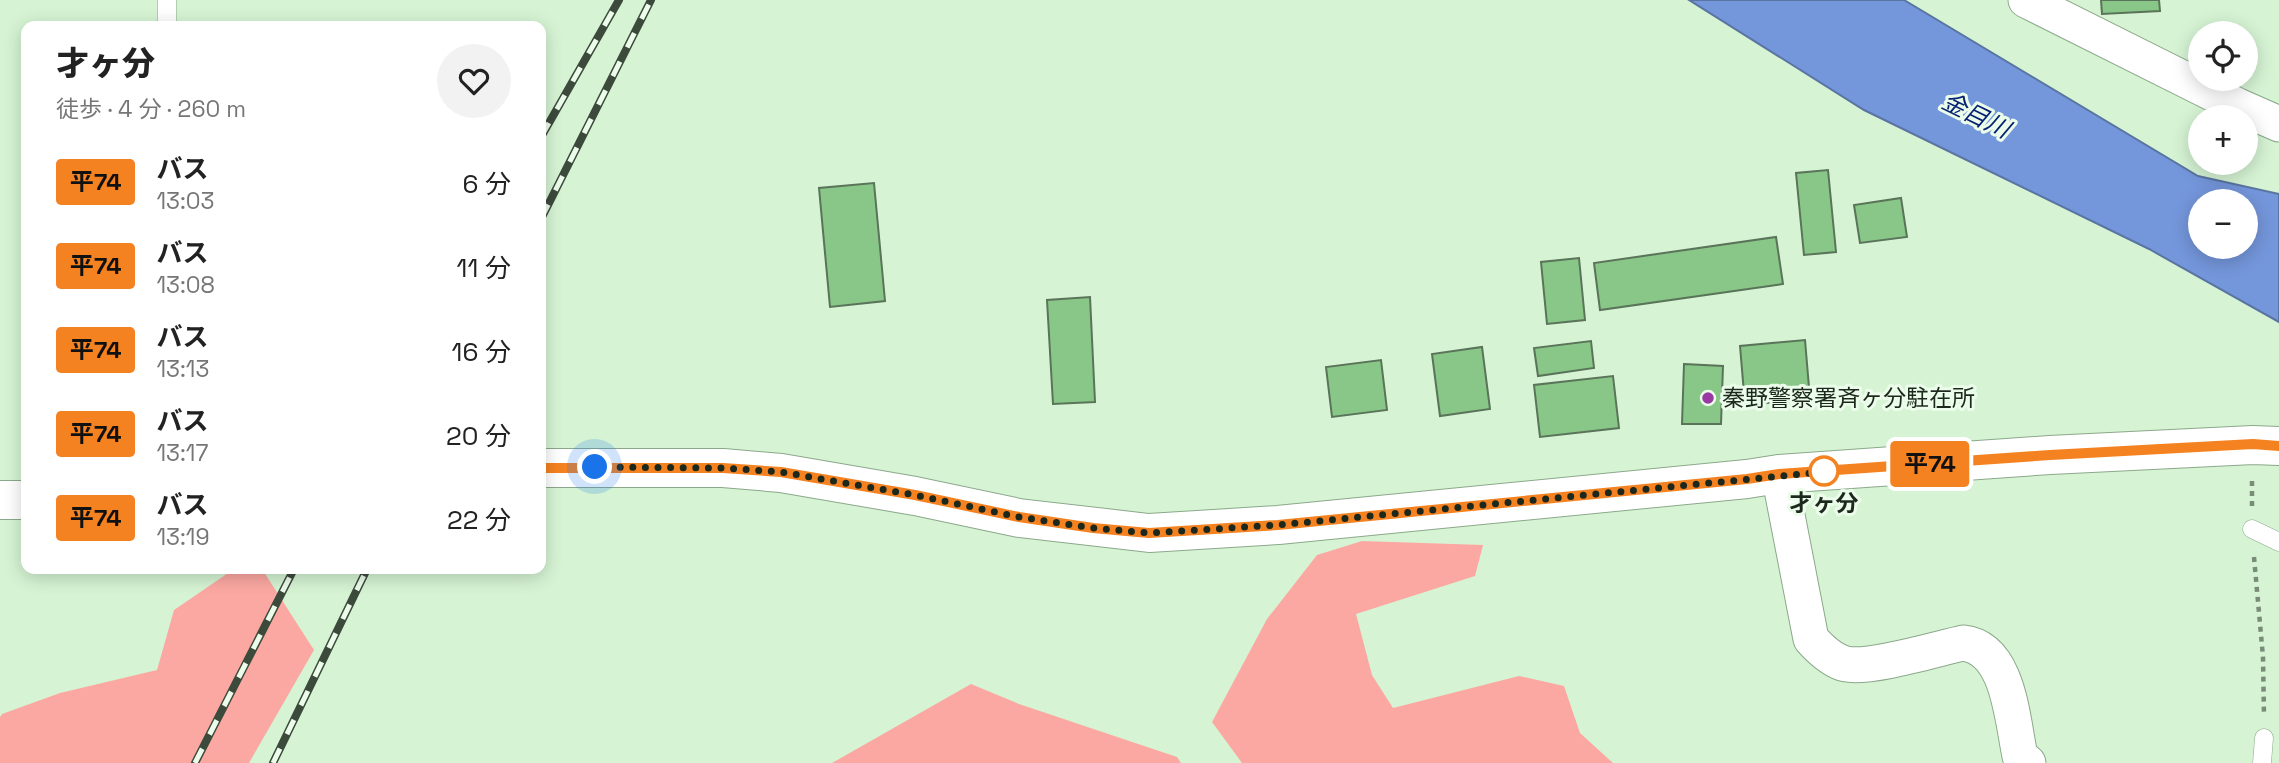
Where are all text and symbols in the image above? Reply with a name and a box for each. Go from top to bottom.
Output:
map controls [2188,21,2258,259]
button: locate [2188,21,2258,91]
text: 才ヶ分 [56,43,155,85]
button: heart [437,44,511,118]
water label: 金目川 [1937,85,2018,146]
text: 徒歩 · 4 分 · 260 m [56,94,246,124]
button: + [2188,105,2258,175]
text: バス [156,152,208,186]
text: 平74 [70,166,121,197]
text: 6 分 [462,167,511,201]
text: 13:03 [156,186,214,216]
button: − [2188,189,2258,259]
text: バス [156,236,208,270]
text: 平74 [70,250,121,281]
text: 11 分 [457,251,511,285]
text: 13:08 [156,270,215,300]
text: バス [156,320,208,354]
text: 平74 [70,334,121,365]
text: 16 分 [452,335,511,369]
text: 13:13 [156,354,209,384]
place label: 秦野警察署斉ヶ分駐在所 [1722,383,1975,413]
marker: 秦野警察署斉ヶ分駐在所 [1700,390,1716,406]
text: バス [156,404,208,438]
text: 平74 [70,418,121,449]
text: 20 分 [446,419,511,453]
text: 13:17 [156,438,208,468]
line badge: 平74 [1890,441,1970,487]
text: 平74 [1904,448,1956,479]
your location [577,449,612,484]
marker: 才ヶ分 [1809,456,1839,486]
text: バス [156,488,208,522]
place label: 才ヶ分 [1790,488,1859,518]
text: 平74 [70,502,121,533]
text: 22 分 [447,503,511,537]
text: 13:19 [156,522,209,552]

